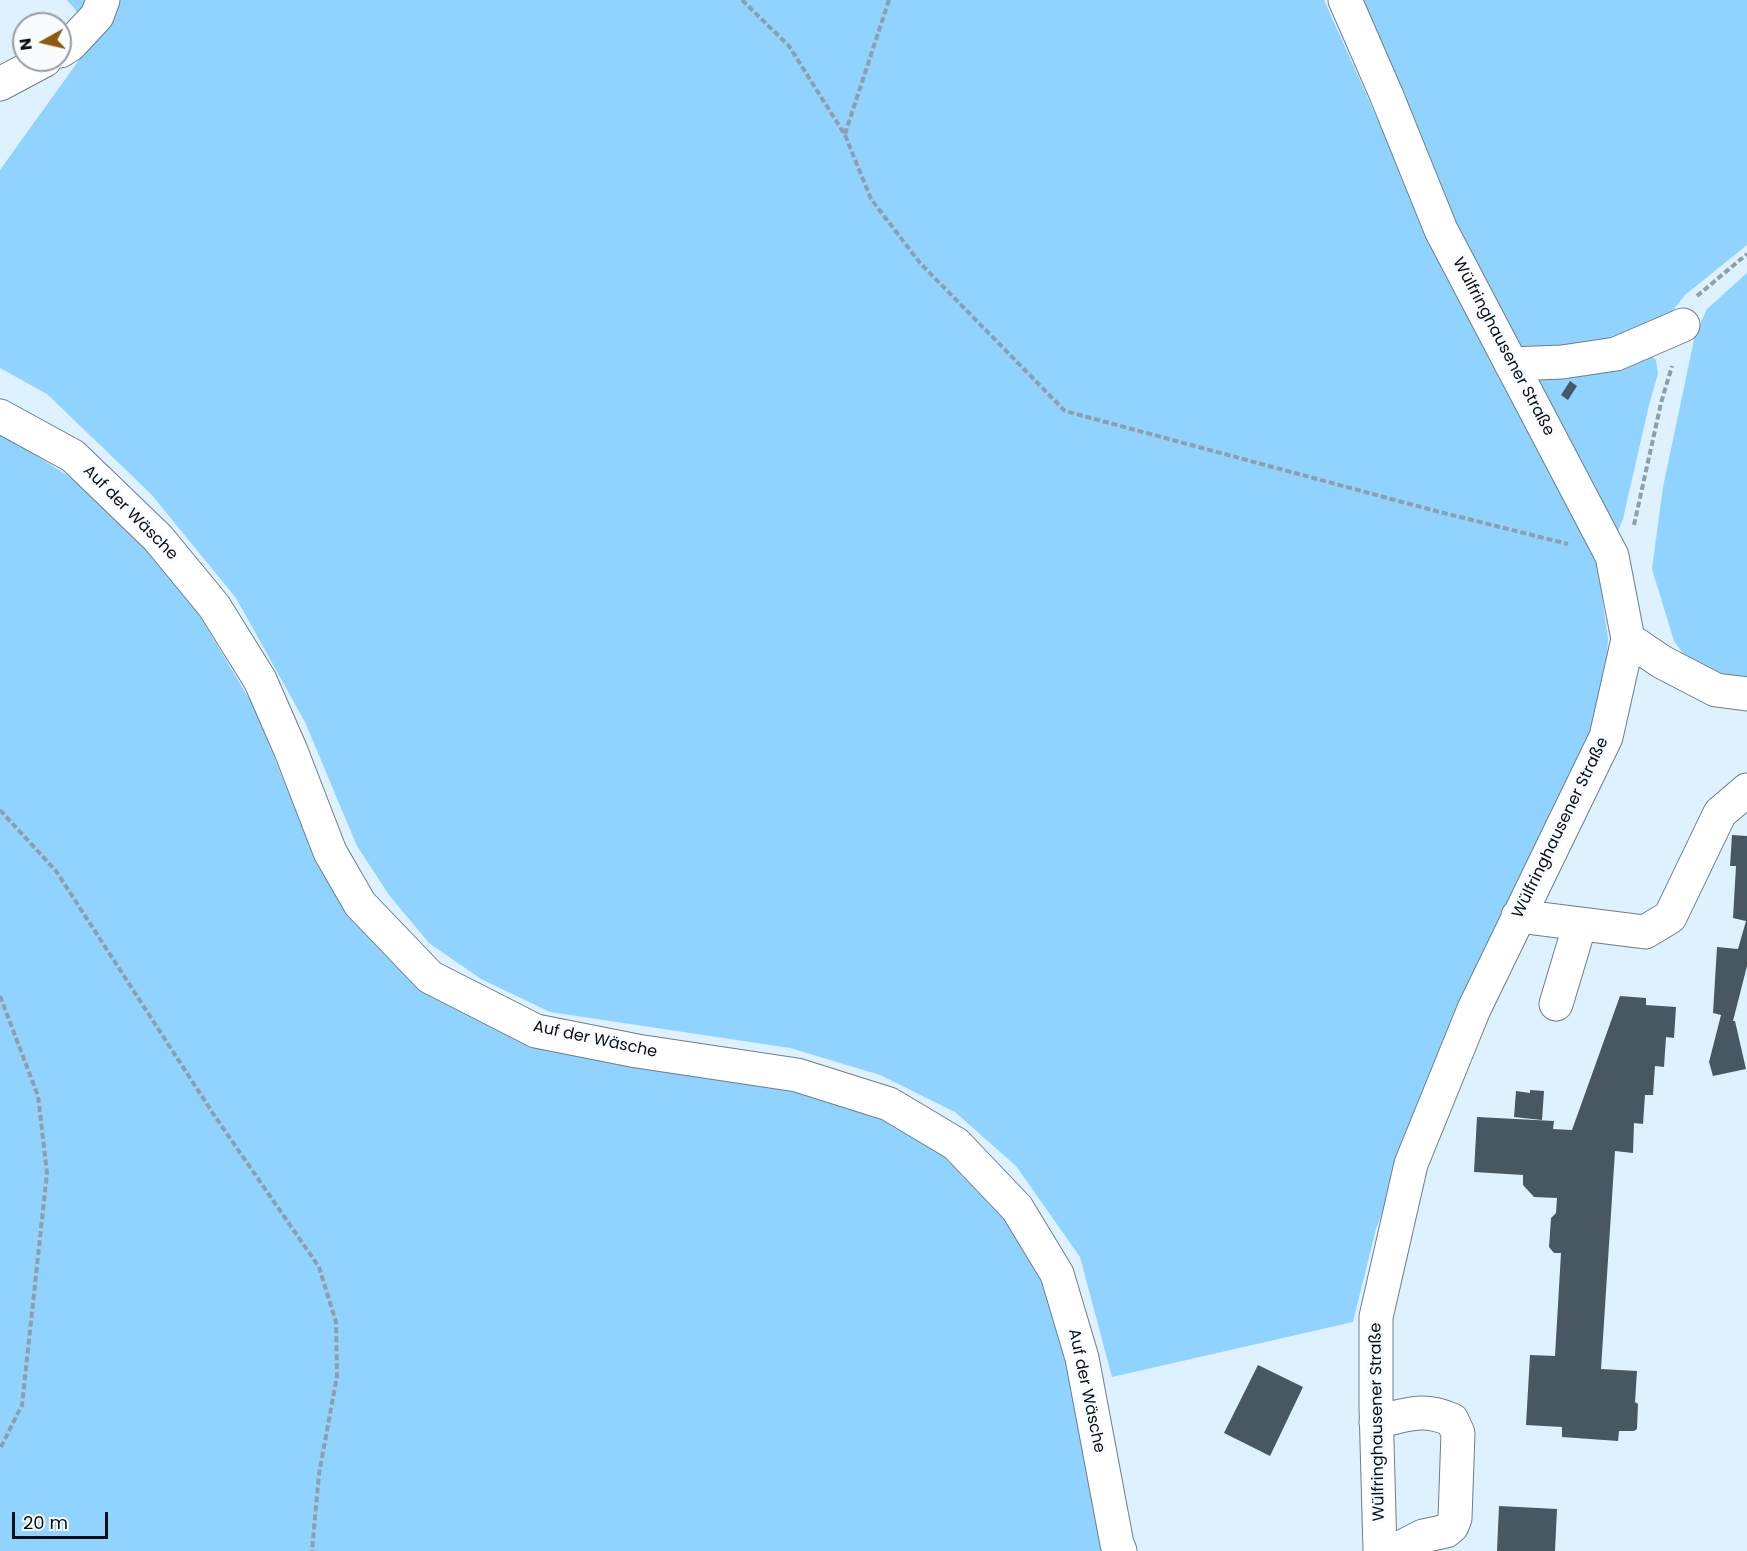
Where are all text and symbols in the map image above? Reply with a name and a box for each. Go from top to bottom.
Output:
north arrow [12,12,72,72]
text: N [13,37,38,52]
street label: Wülfringhausener Straße [1448,255,1558,439]
street label: Auf der Wäsche [79,462,181,564]
street label: Wülfringhausener Straße [1509,734,1613,922]
street label: Auf der Wäsche [531,1017,659,1063]
street label: Wülfringhausener Straße [1367,1322,1389,1522]
street label: Auf der Wäsche [1063,1327,1109,1455]
scale bar [15,1500,111,1538]
text: 20 m [23,1510,68,1535]

